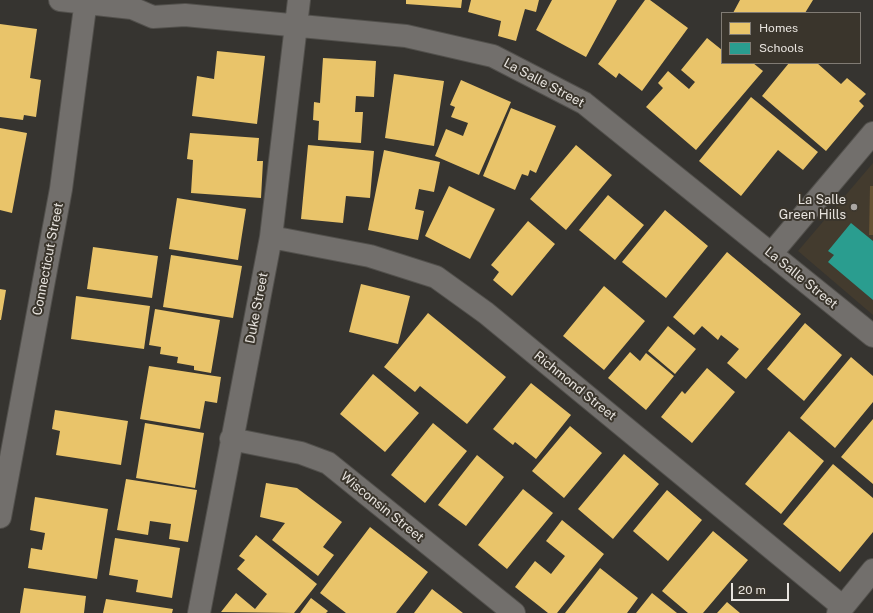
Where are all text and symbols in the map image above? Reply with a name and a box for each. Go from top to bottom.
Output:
legend [721,12,861,64]
text: Homes [759,21,798,35]
text: Schools [759,41,804,55]
street label: La Salle Street [501,55,587,111]
place label: La Salle Green Hills [779,192,846,223]
street label: Connecticut Street [29,201,67,317]
marker: La Salle Green Hills [849,202,859,212]
street label: La Salle Street [761,244,841,312]
street label: Duke Street [242,271,272,345]
street label: Richmond Street [531,348,619,424]
street label: Wisconsin Street [337,469,427,545]
scale bar [733,575,791,601]
text: 20 m [738,583,766,597]

